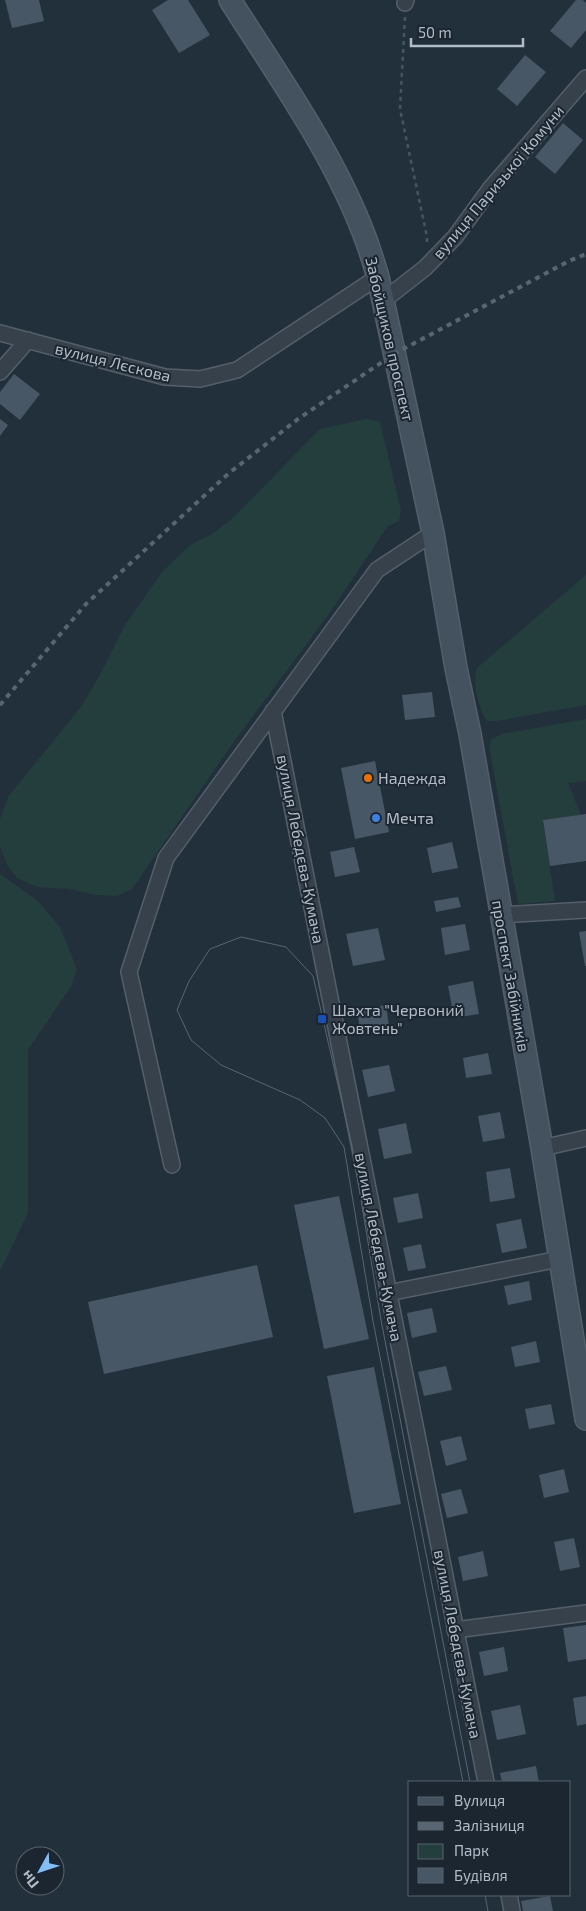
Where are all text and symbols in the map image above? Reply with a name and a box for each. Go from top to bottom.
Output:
scale bar [411,15,524,47]
text: 50 m [418,23,452,41]
street label: вулиця Паризької Комуни [428,101,568,263]
street label: Забойщиков проспект [362,255,419,423]
street label: вулиця Лєскова [53,338,173,386]
street label: вулиця Лебедєва-Кумача [273,753,329,945]
place label: Надежда [378,768,446,787]
marker: Надежда [362,772,374,784]
place label: Мечта [386,808,434,827]
marker: Мечта [370,812,382,824]
street label: проспект Забійників [489,899,534,1053]
place label: Шахта "Червоний Жовтень" [332,1000,464,1037]
marker: Шахта "Червоний Жовтень" [316,1013,328,1025]
street label: вулиця Лебедєва-Кумача [351,1151,407,1343]
street label: вулиця Лебедєва-Кумача [430,1548,486,1740]
legend [408,1781,571,1896]
text: Вулиця [454,1791,505,1810]
text: Залізниця [454,1816,525,1834]
text: Парк [454,1841,489,1859]
north arrow [15,1846,65,1896]
text: Будівля [454,1866,508,1885]
text: Пн [17,1867,42,1892]

